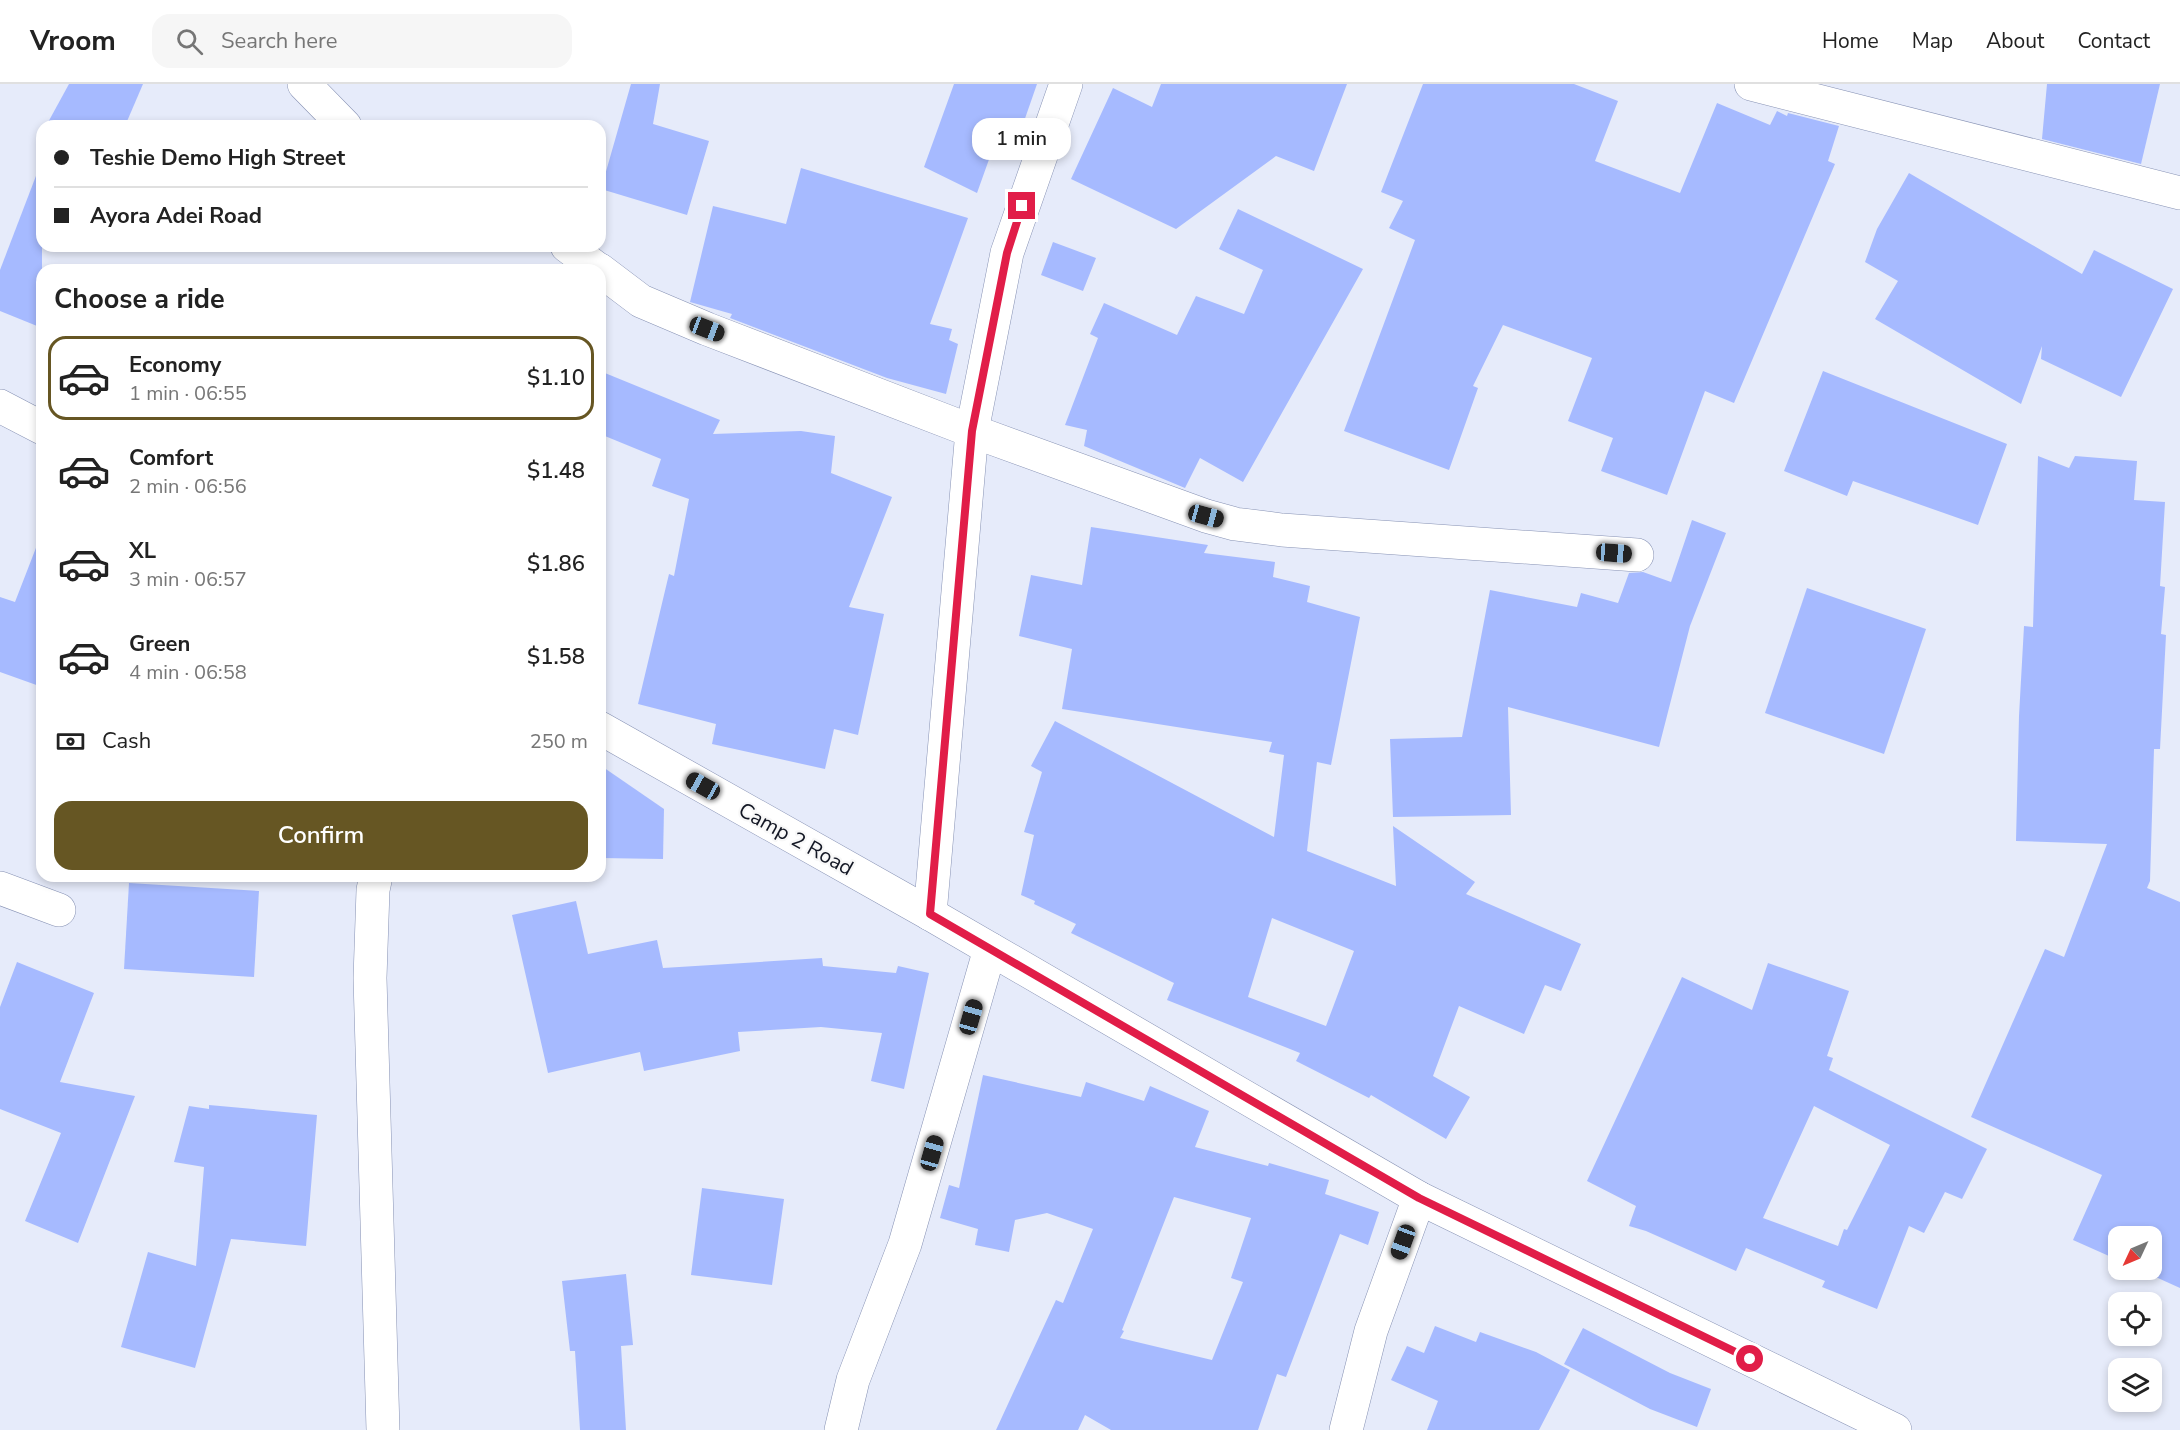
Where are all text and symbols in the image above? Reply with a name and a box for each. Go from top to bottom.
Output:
search box [152,14,572,68]
text: Vroom [30,22,116,60]
icon: search [173,25,206,58]
text: Search here [221,26,338,56]
text: Home [1822,27,1879,55]
text: Map [1912,27,1953,55]
text: About [1986,27,2044,55]
text: Contact [2077,27,2150,55]
callout: 1 min [972,119,1072,161]
text: 1 min [996,125,1047,152]
text: Teshie Demo High Street [90,143,345,173]
route end [1008,192,1035,219]
text: Ayora Adei Road [90,201,262,231]
text: Choose a ride [54,281,225,318]
car [687,314,727,344]
text: Economy [129,350,221,380]
icon: car [57,351,111,405]
text: $1.10 [527,363,585,393]
text: 1 min · 06:55 [129,380,247,407]
text: Comfort [129,443,213,473]
icon: car [57,444,111,498]
text: $1.48 [527,456,585,486]
text: 2 min · 06:56 [129,473,247,500]
car [1186,503,1226,529]
text: XL [129,536,156,566]
icon: car [57,537,111,591]
car [1595,543,1633,563]
text: $1.86 [527,549,585,579]
text: 3 min · 06:57 [129,566,247,593]
text: Green [129,629,190,659]
icon: car [57,630,111,684]
text: $1.58 [527,642,585,672]
text: 4 min · 06:58 [129,659,247,686]
icon: cash [54,725,87,758]
text: Cash [102,726,151,756]
text: 250 m [530,728,588,755]
car [683,769,723,803]
street label: Camp 2 Road [734,796,858,882]
button: Confirm [54,801,588,870]
car [957,997,985,1037]
car [918,1133,946,1173]
car [1388,1222,1418,1262]
north arrow [2108,1226,2162,1280]
map controls [2108,1226,2162,1412]
button: locate [2108,1292,2162,1346]
route start [1736,1345,1763,1372]
button: layers [2108,1358,2162,1412]

